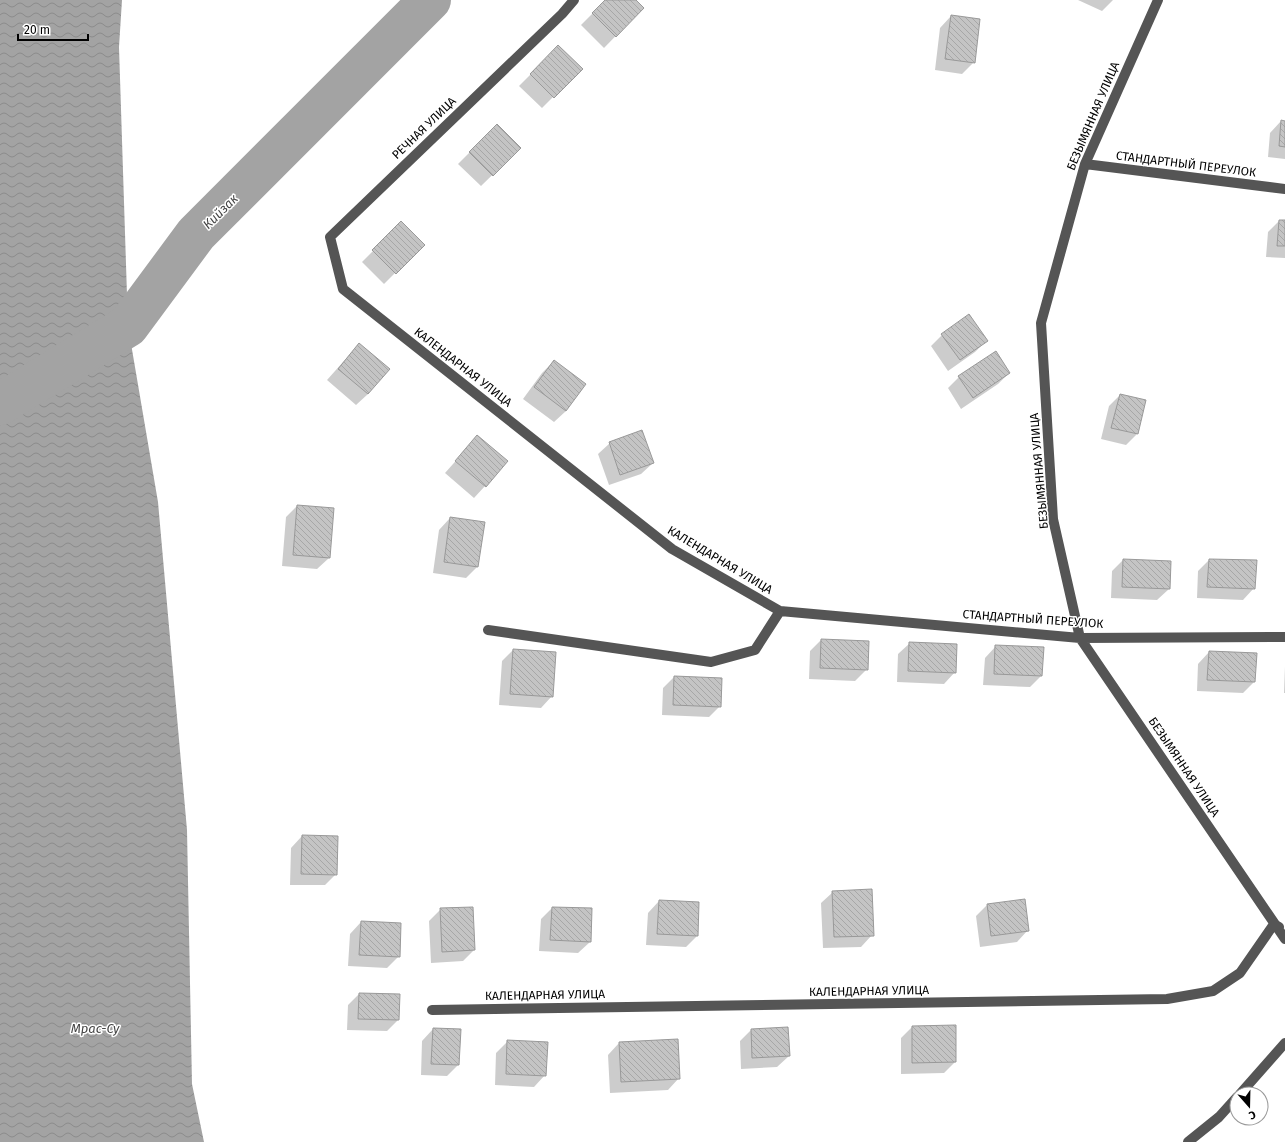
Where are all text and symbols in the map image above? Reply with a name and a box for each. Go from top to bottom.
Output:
scale bar [18,16,88,42]
text: 20 m [24,23,50,37]
street label: БЕЗЫМЯННАЯ УЛИЦА [1064,59,1122,172]
street label: РЕЧНАЯ УЛИЦА [389,94,459,162]
street label: СТАНДАРТНЫЙ ПЕРЕУЛОК [1115,147,1257,180]
water label: Кийзак [200,191,241,232]
street label: КАЛЕНДАРНАЯ УЛИЦА [411,324,515,410]
street label: БЕЗЫМЯННАЯ УЛИЦА [1027,412,1051,530]
street label: КАЛЕНДАРНАЯ УЛИЦА [665,523,775,597]
street label: СТАНДАРТНЫЙ ПЕРЕУЛОК [962,606,1104,631]
street label: БЕЗЫМЯННАЯ УЛИЦА [1146,715,1222,819]
street label: КАЛЕНДАРНАЯ УЛИЦА [809,983,929,999]
street label: КАЛЕНДАРНАЯ УЛИЦА [485,987,605,1003]
water label: Мрас-Су [71,1021,120,1036]
north arrow [1229,1086,1269,1126]
text: С [1246,1108,1257,1122]

